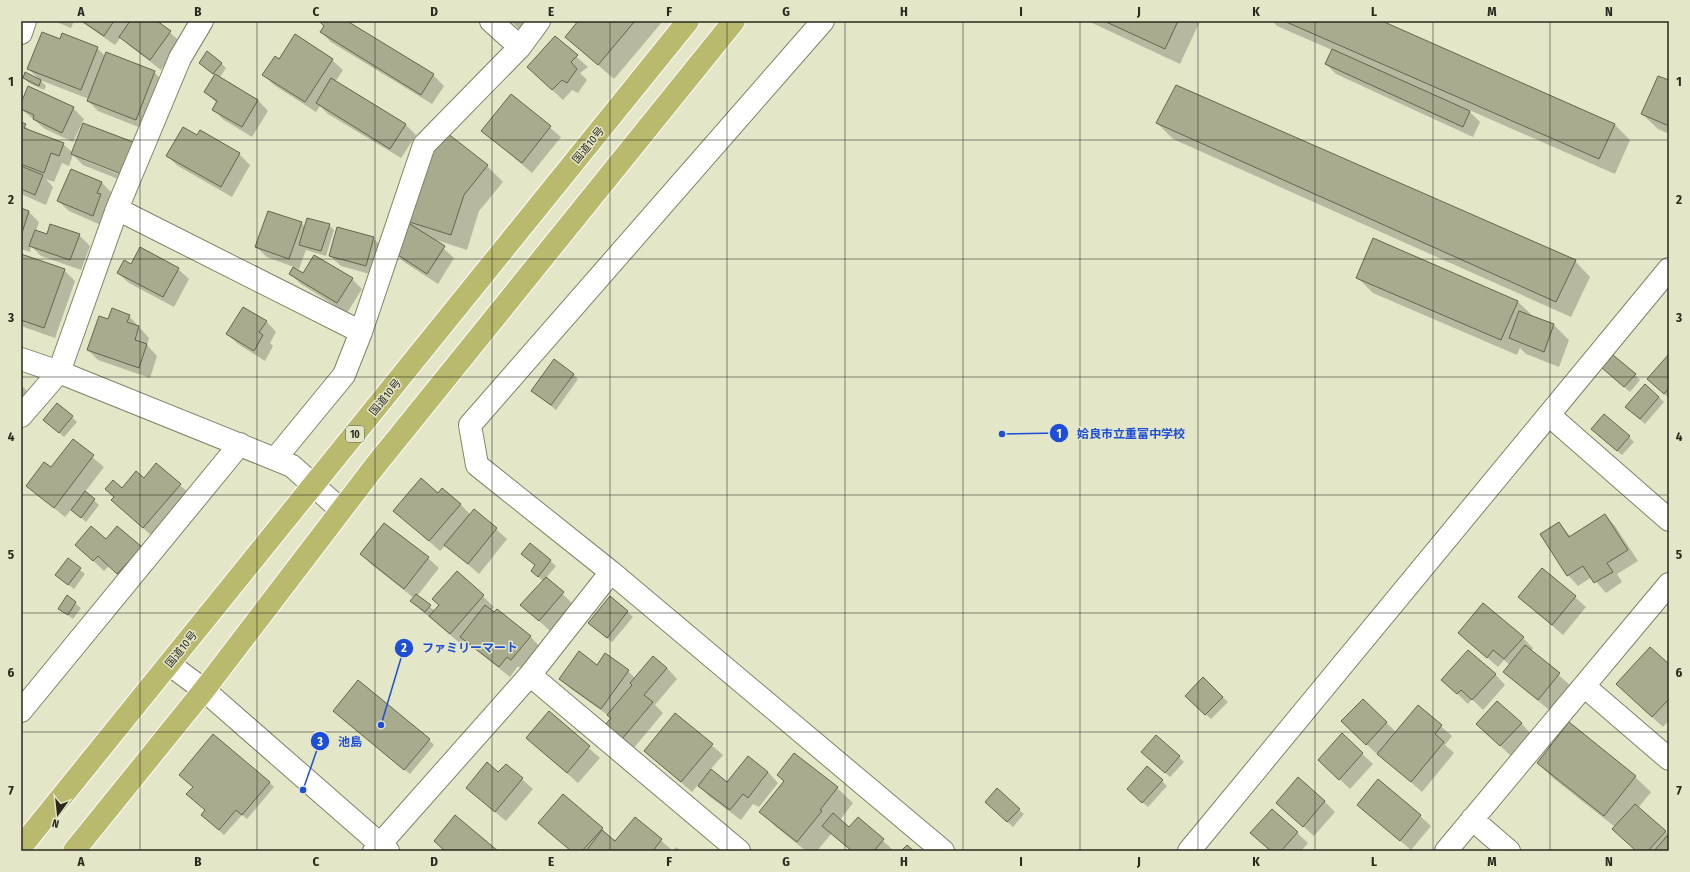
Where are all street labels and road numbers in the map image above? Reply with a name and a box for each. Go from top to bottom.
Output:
street label: 国道10号 [570,125,607,166]
street label: 国道10号 [367,377,404,418]
road number: 10 [346,426,364,442]
street label: 国道10号 [163,629,200,670]

